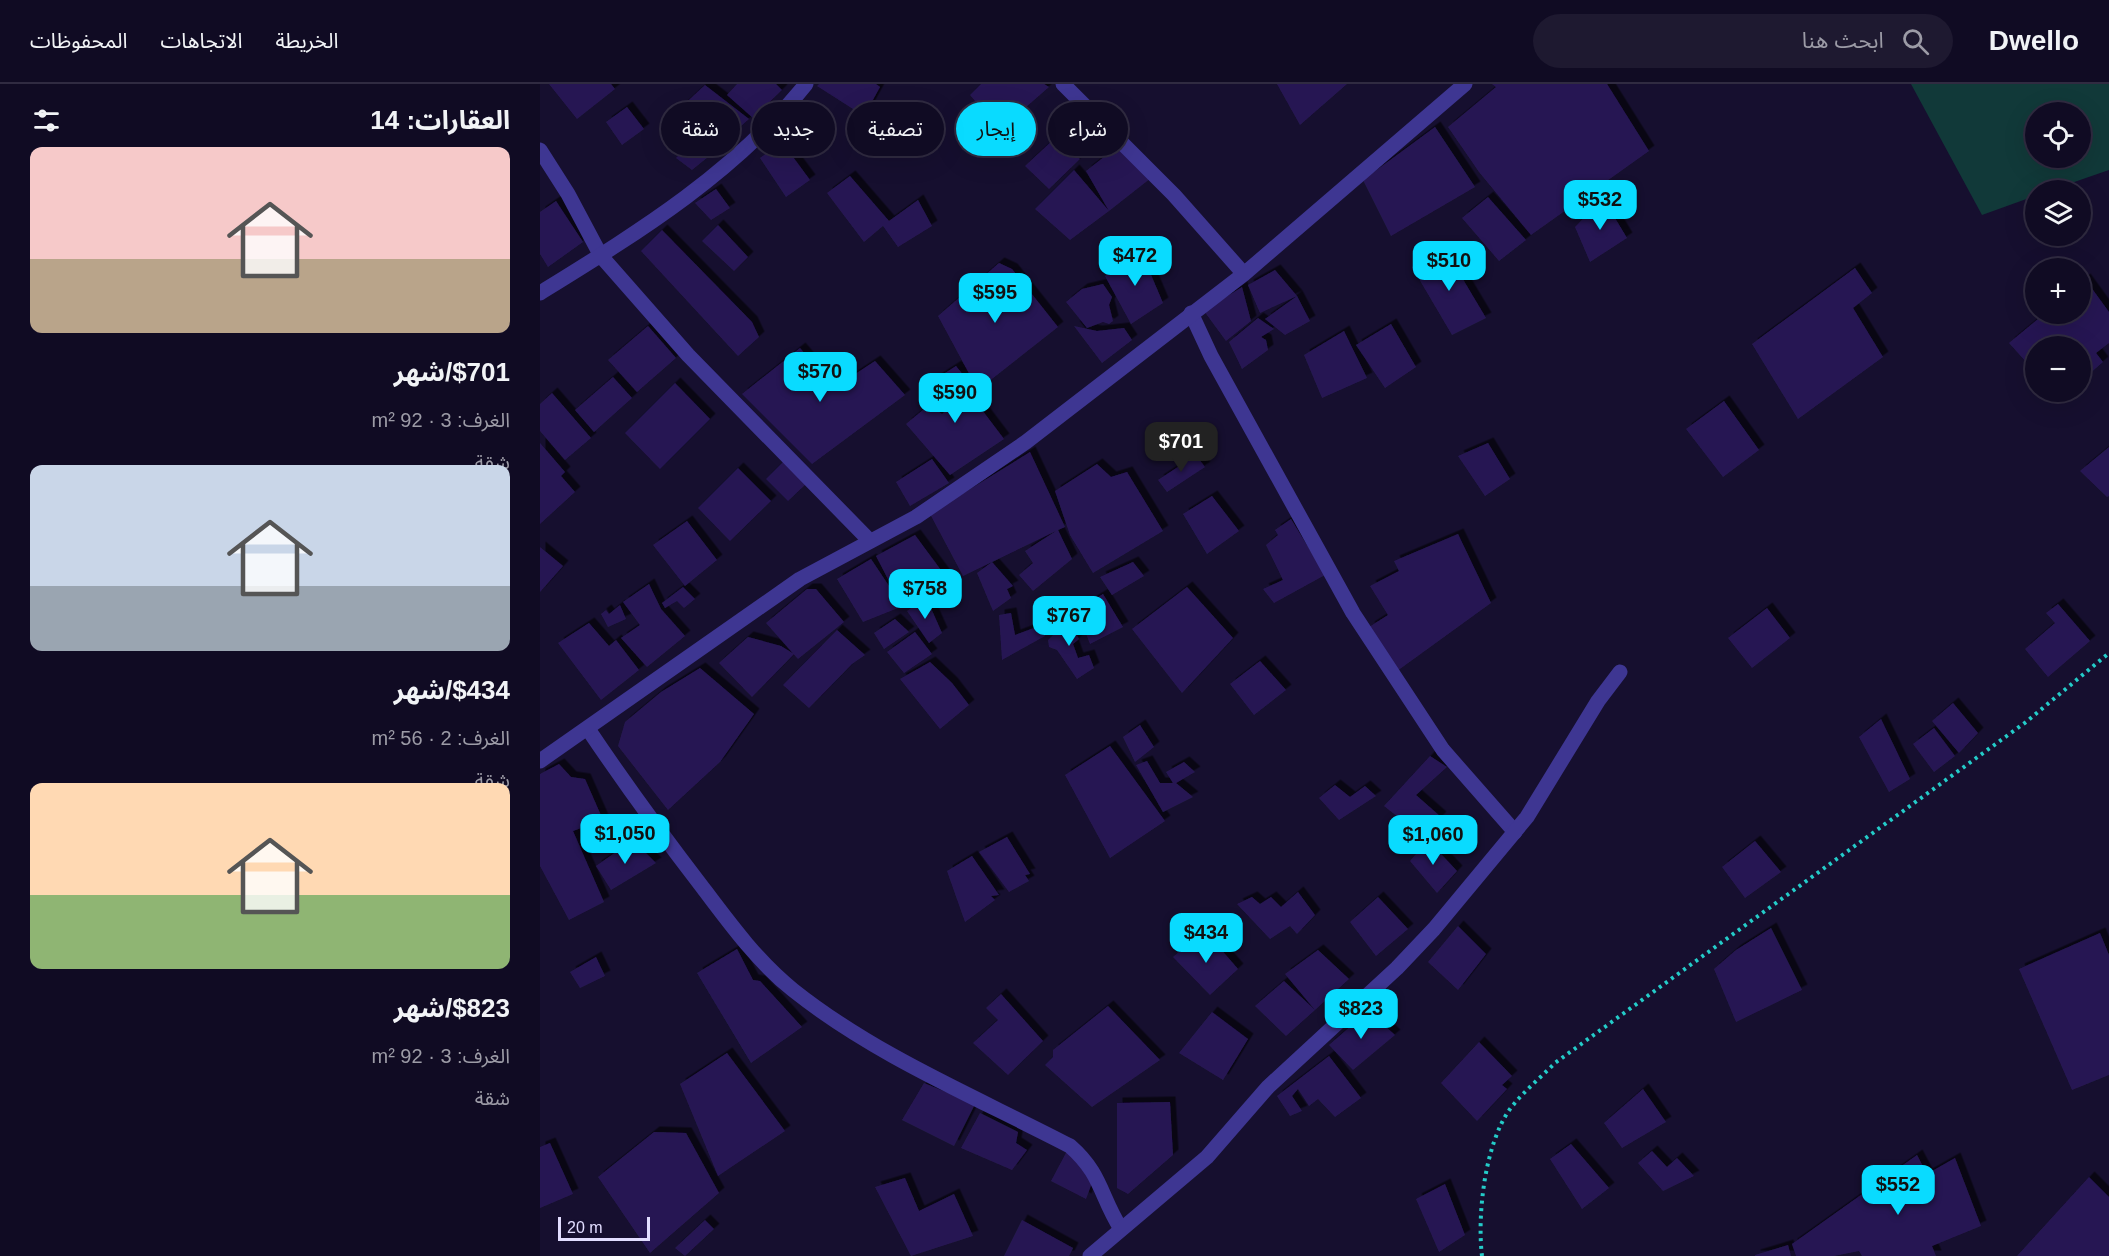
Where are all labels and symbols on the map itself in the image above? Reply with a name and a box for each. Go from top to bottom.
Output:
pin: $532 [1564,180,1636,231]
pin: $472 [1099,236,1171,287]
pin: $510 [1413,241,1485,292]
pin: $595 [959,273,1031,324]
pin: $570 [784,352,856,403]
pin: $590 [919,373,991,424]
pin: $701 [1145,422,1217,473]
pin: $758 [889,569,961,620]
pin: $767 [1033,596,1105,647]
pin: $1,050 [576,814,674,865]
pin: $1,060 [1384,815,1482,866]
pin: $434 [1170,913,1242,964]
pin: $823 [1325,989,1397,1040]
pin: $552 [1862,1165,1934,1216]
scale bar [558,1214,650,1242]

